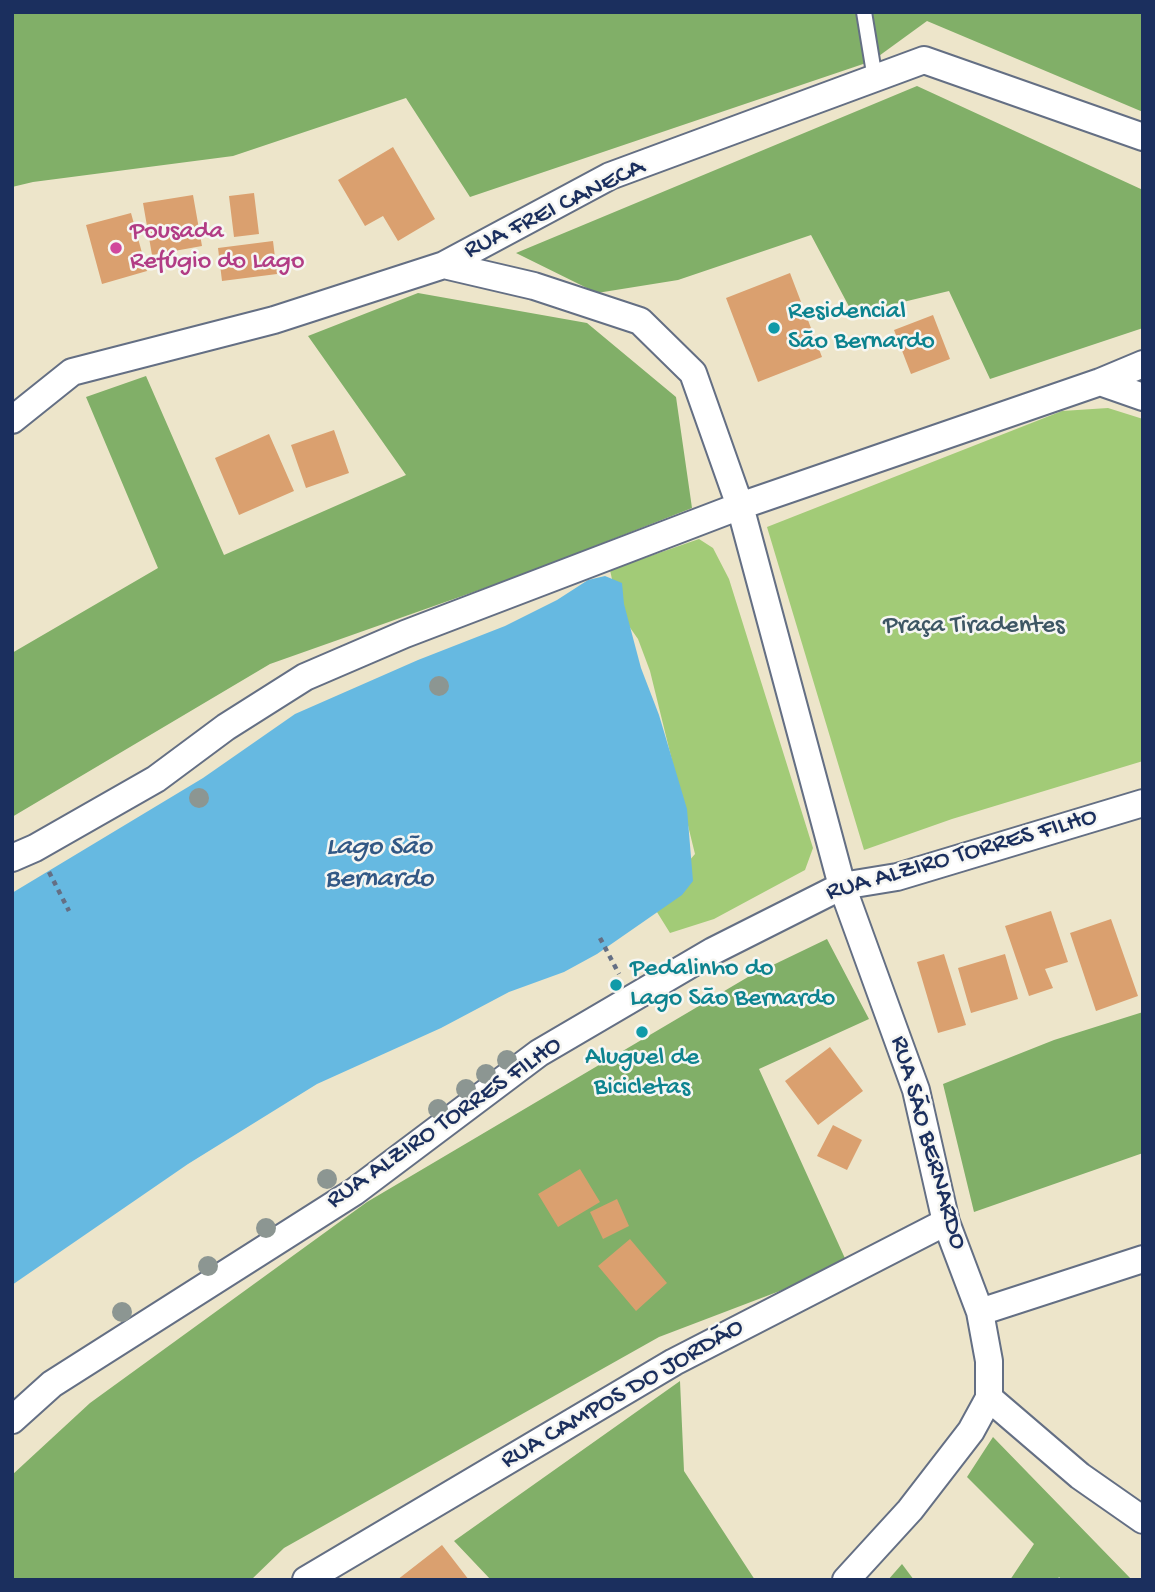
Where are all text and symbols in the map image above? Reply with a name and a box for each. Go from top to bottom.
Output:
street label: RUA FREI CANECA [459,153,651,267]
place label: Pousada Refúgio do Lago [130,217,304,278]
marker: Pousada Refúgio do Lago [108,240,124,256]
place label: Residencial São Bernardo [788,297,935,358]
marker: Residencial São Bernardo [766,320,782,336]
park label: Praça Tiradentes [883,611,1065,643]
street label: RUA ALZIRO TORRES FILHO [823,802,1101,910]
water label: Lago São Bernardo [325,832,433,898]
place label: Pedalinho do Lago São Bernardo [630,954,835,1016]
marker: Pedalinho do Lago São Bernardo [608,977,624,993]
marker: Aluguel de Bicicletas [634,1024,650,1040]
street label: RUA ALZIRO TORRES FILHO [321,1031,569,1217]
street label: RUA SÃO BERNARDO [882,1032,972,1254]
place label: Aluguel de Bicicletas [585,1043,699,1104]
street label: RUA CAMPOS DO JORDÃO [496,1313,750,1477]

